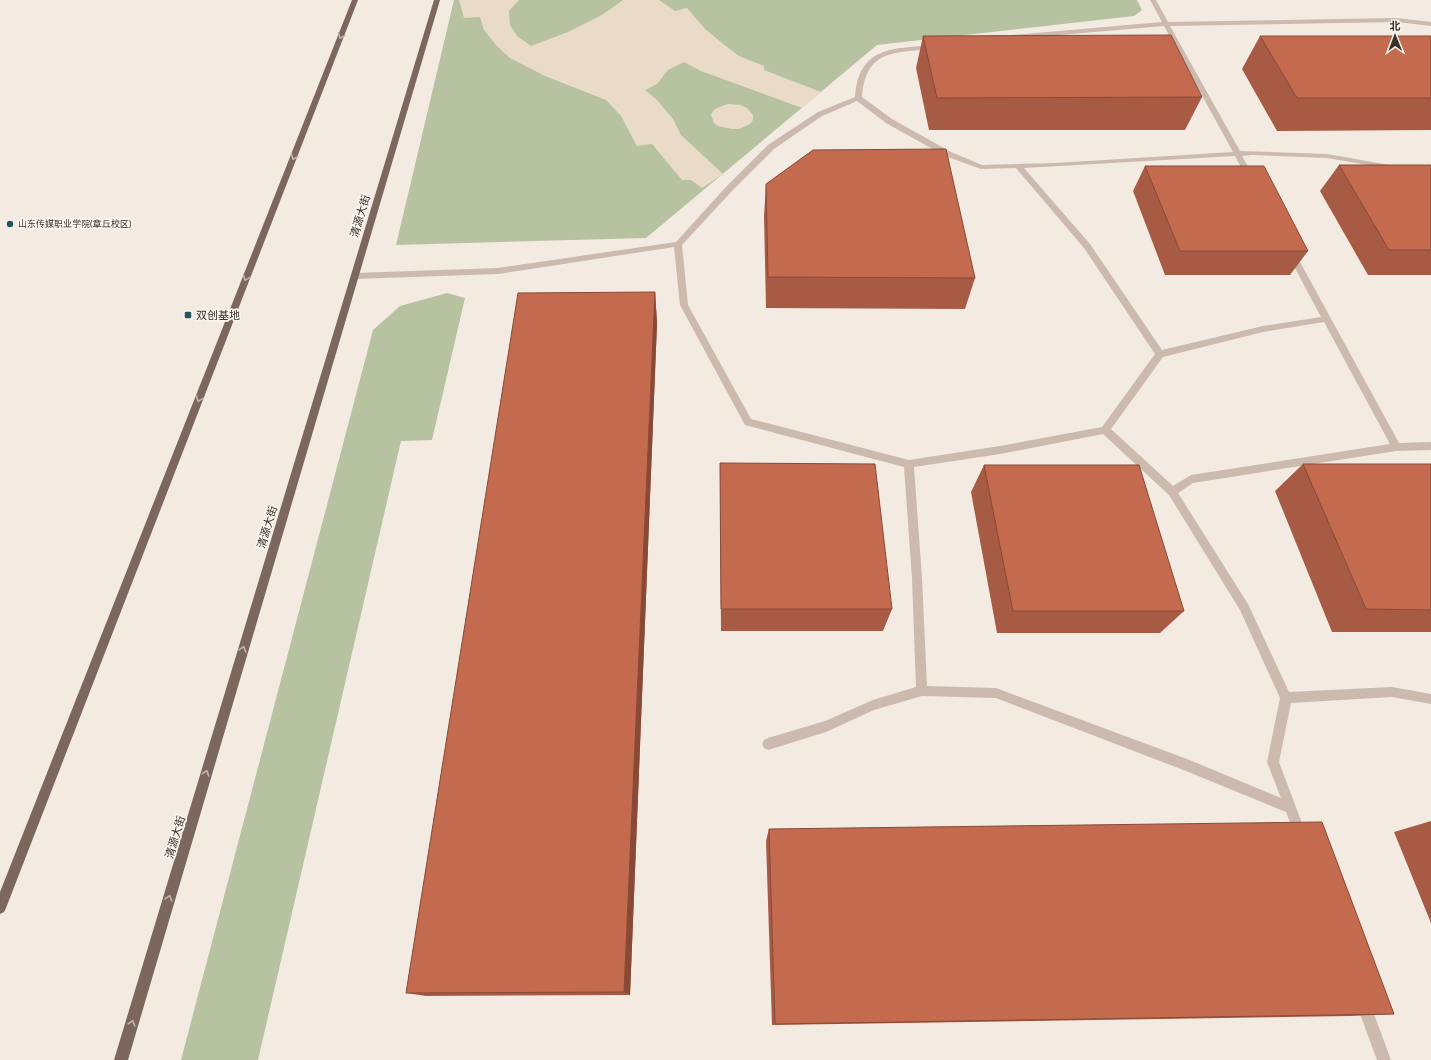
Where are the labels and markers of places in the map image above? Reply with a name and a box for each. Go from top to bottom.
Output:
place label: 山东传媒职业学院(章丘校区) [18,217,132,230]
marker: 山东传媒职业学院(章丘校区) [5,219,15,229]
place label: 双创基地 [196,307,240,322]
marker: 双创基地 [183,310,193,320]

